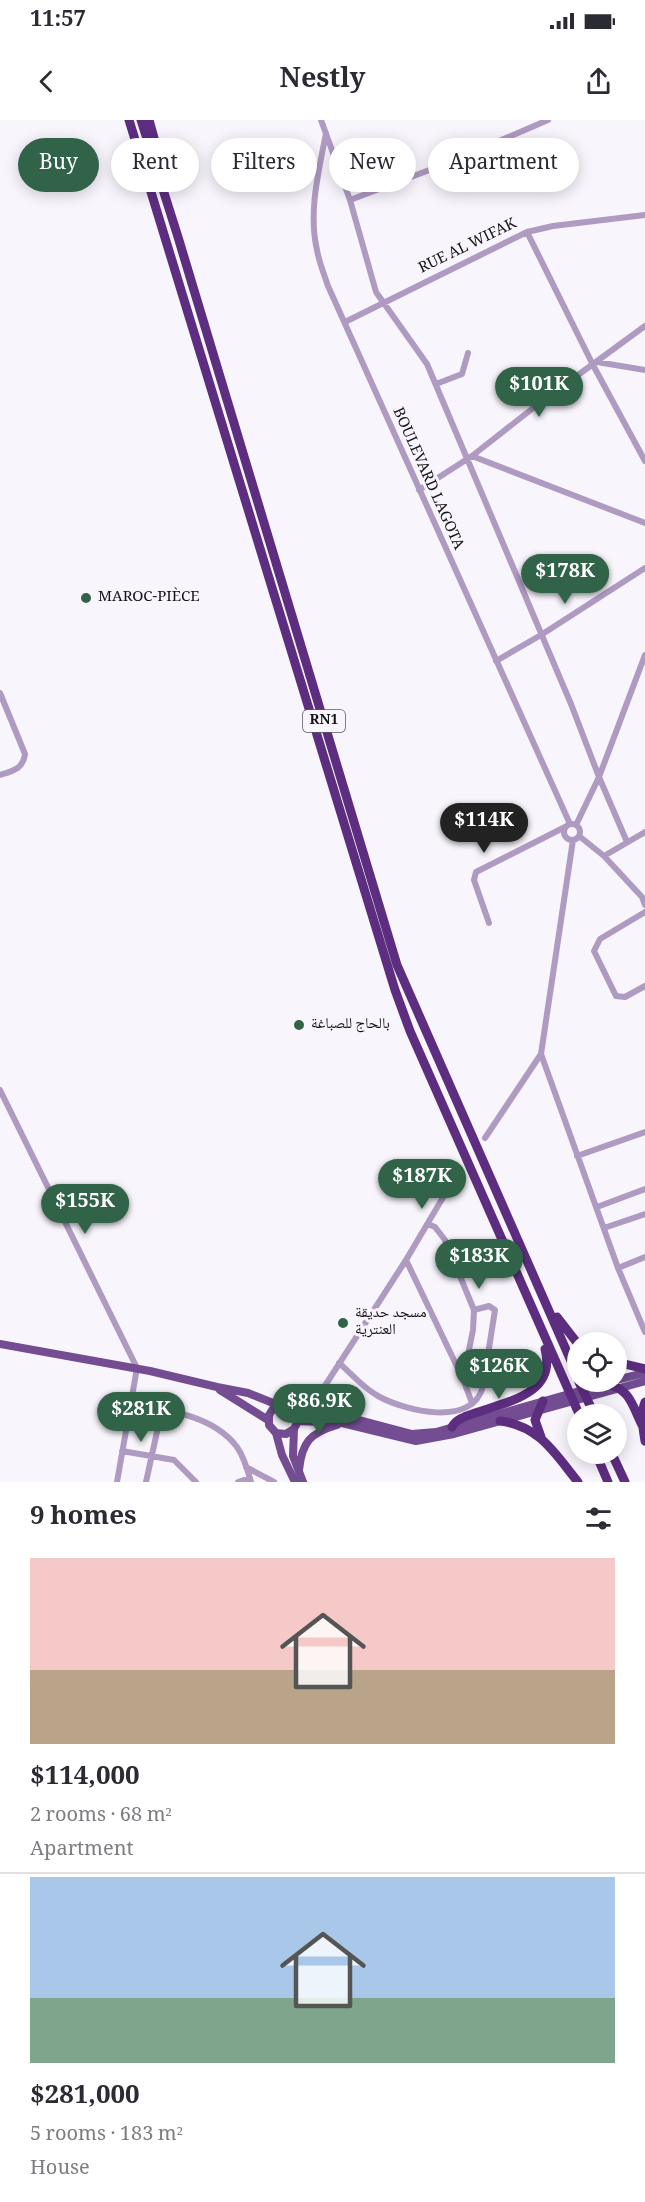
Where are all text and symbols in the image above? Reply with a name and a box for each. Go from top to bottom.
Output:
text: 11:57 [30,2,86,40]
text: Nestly [280,58,365,104]
icon: back [30,65,63,98]
icon: share [582,65,615,98]
chip: Buy [18,138,99,192]
chip: Rent [111,138,199,192]
chip: Filters [211,138,317,192]
chip: New [329,138,416,192]
chip: Apartment [428,138,579,192]
street label: RUE AL WIFAK [414,212,522,282]
pin: $101K [497,367,581,418]
text: $101K [509,369,569,403]
street label: BOULEVARD LAGOTA [384,404,470,555]
pin: $178K [523,554,607,605]
text: $178K [535,556,595,590]
place label: MAROC-PIÈCE [98,585,200,611]
marker: MAROC-PIÈCE [79,591,93,605]
road number: RN1 [303,710,345,732]
pin: $114K [442,803,526,854]
text: $114K [454,805,514,839]
place label: بالحاج للصباغة [311,1012,390,1038]
marker: بالحاج للصباغة [292,1018,306,1032]
pin: $187K [380,1159,464,1210]
text: $187K [392,1161,452,1195]
pin: $155K [43,1184,127,1235]
text: $155K [55,1186,115,1220]
pin: $183K [437,1239,521,1290]
text: $183K [449,1241,509,1275]
place label: مسجد حديقة العنترية [355,1301,427,1344]
marker: مسجد حديقة العنترية [336,1316,350,1330]
map controls [567,1332,627,1464]
button: locate [567,1332,627,1392]
pin: $126K [457,1349,541,1400]
text: $126K [469,1351,529,1385]
pin: $86.9K [270,1384,368,1435]
text: $86.9K [286,1386,352,1420]
pin: $281K [99,1392,183,1443]
text: $281K [111,1394,171,1428]
button: layers [567,1404,627,1464]
text: 9 homes [30,1496,137,1540]
icon: filters [582,1502,615,1535]
icon: home [269,1597,377,1705]
text: $114,000 [30,1756,140,1800]
text: 2 rooms · 68 m² [30,1800,172,1834]
text: Apartment [30,1834,134,1868]
icon: home [269,1916,377,2024]
text: $281,000 [30,2075,140,2119]
text: 5 rooms · 183 m² [30,2119,183,2153]
text: House [30,2153,90,2187]

